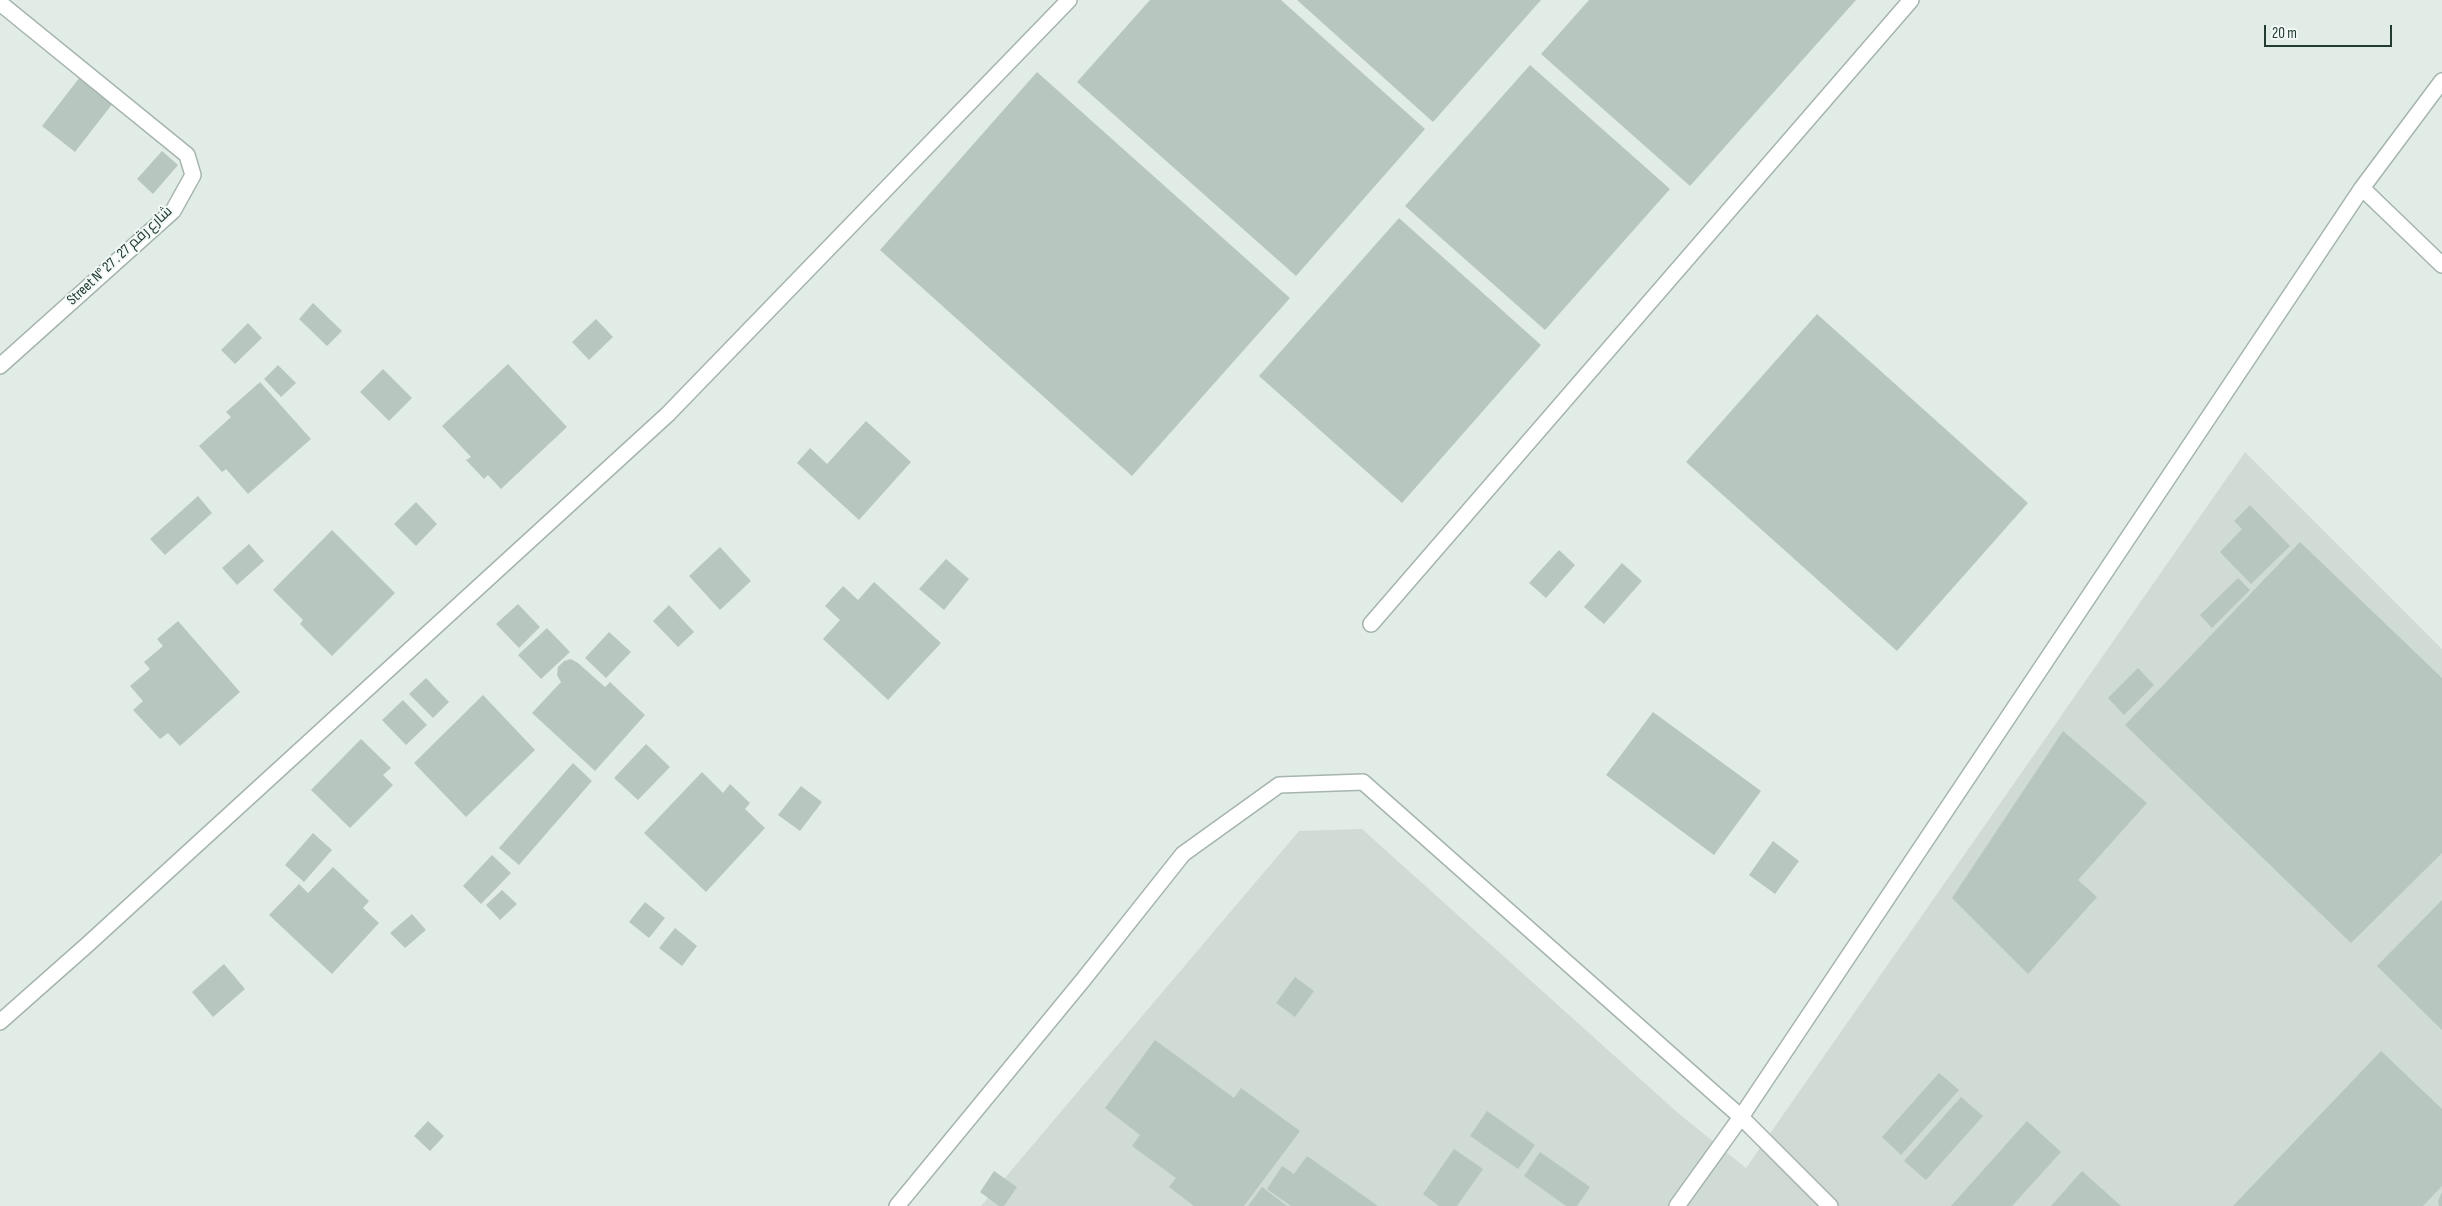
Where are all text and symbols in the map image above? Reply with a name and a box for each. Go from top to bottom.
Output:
scale bar [2267,15,2394,47]
text: 20 m [2272,24,2297,43]
street label: Street N° 27 . شارع رقم 27 [64,203,176,309]

